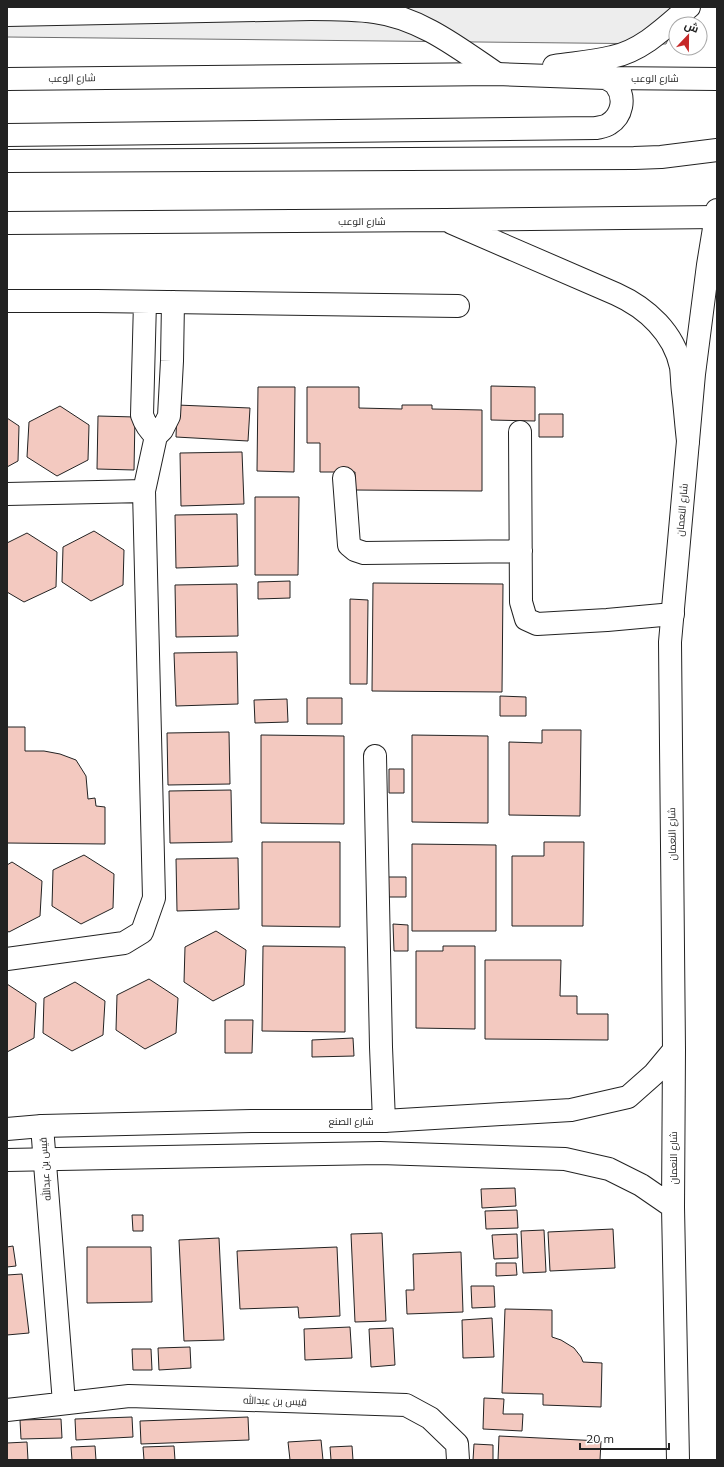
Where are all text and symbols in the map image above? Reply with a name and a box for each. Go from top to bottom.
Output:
north arrow [668,16,708,56]
text: ش [683,18,701,36]
street label: شارع الوعب [48,71,96,85]
street label: شارع الوعب [631,72,679,85]
street label: شارع الوعب [338,215,386,228]
street label: شارع النعمان [673,483,691,537]
street label: شارع النعمان [665,807,679,861]
street label: شارع الصنع [328,1115,374,1128]
street label: شارع النعمان [667,1131,680,1185]
street label: قيس بن عبدالله [35,1137,54,1201]
street label: قيس بن عبدالله [243,1392,307,1409]
scale bar [580,1425,669,1451]
text: 20 m [586,1431,614,1446]

